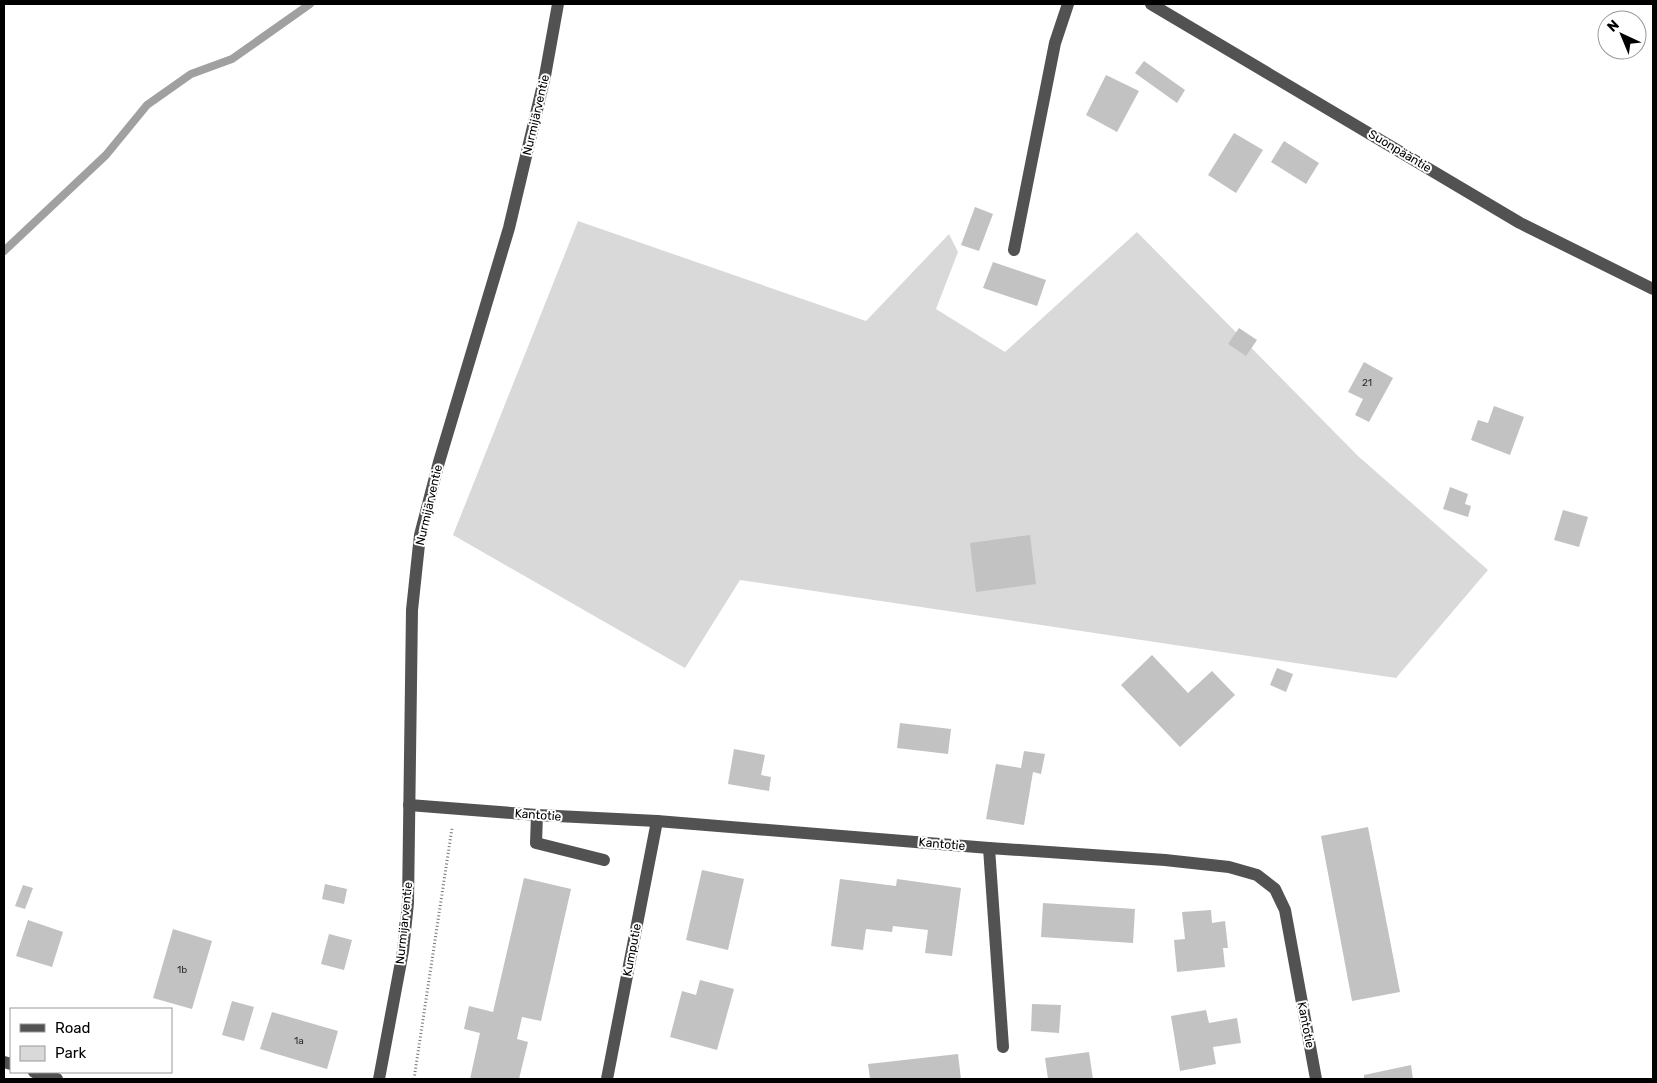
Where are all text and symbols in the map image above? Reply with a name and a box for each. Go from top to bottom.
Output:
north arrow [1597,10,1647,60]
text: N [1604,16,1623,36]
street label: Nurmijärventie [520,73,552,157]
street label: Suonpääntie [1366,127,1434,175]
house number: 21 [1362,377,1372,389]
street label: Nurmijärventie [413,463,445,547]
street label: Kantotie [514,806,562,824]
street label: Kantotie [918,835,966,853]
street label: Nurmijärventie [393,881,415,965]
street label: Kumputie [620,922,644,978]
house number: 1b [177,964,187,976]
street label: Kantotie [1295,1001,1317,1050]
legend [10,1008,172,1073]
text: Road [55,1019,91,1037]
house number: 1a [294,1035,304,1047]
text: Park [55,1044,86,1062]

